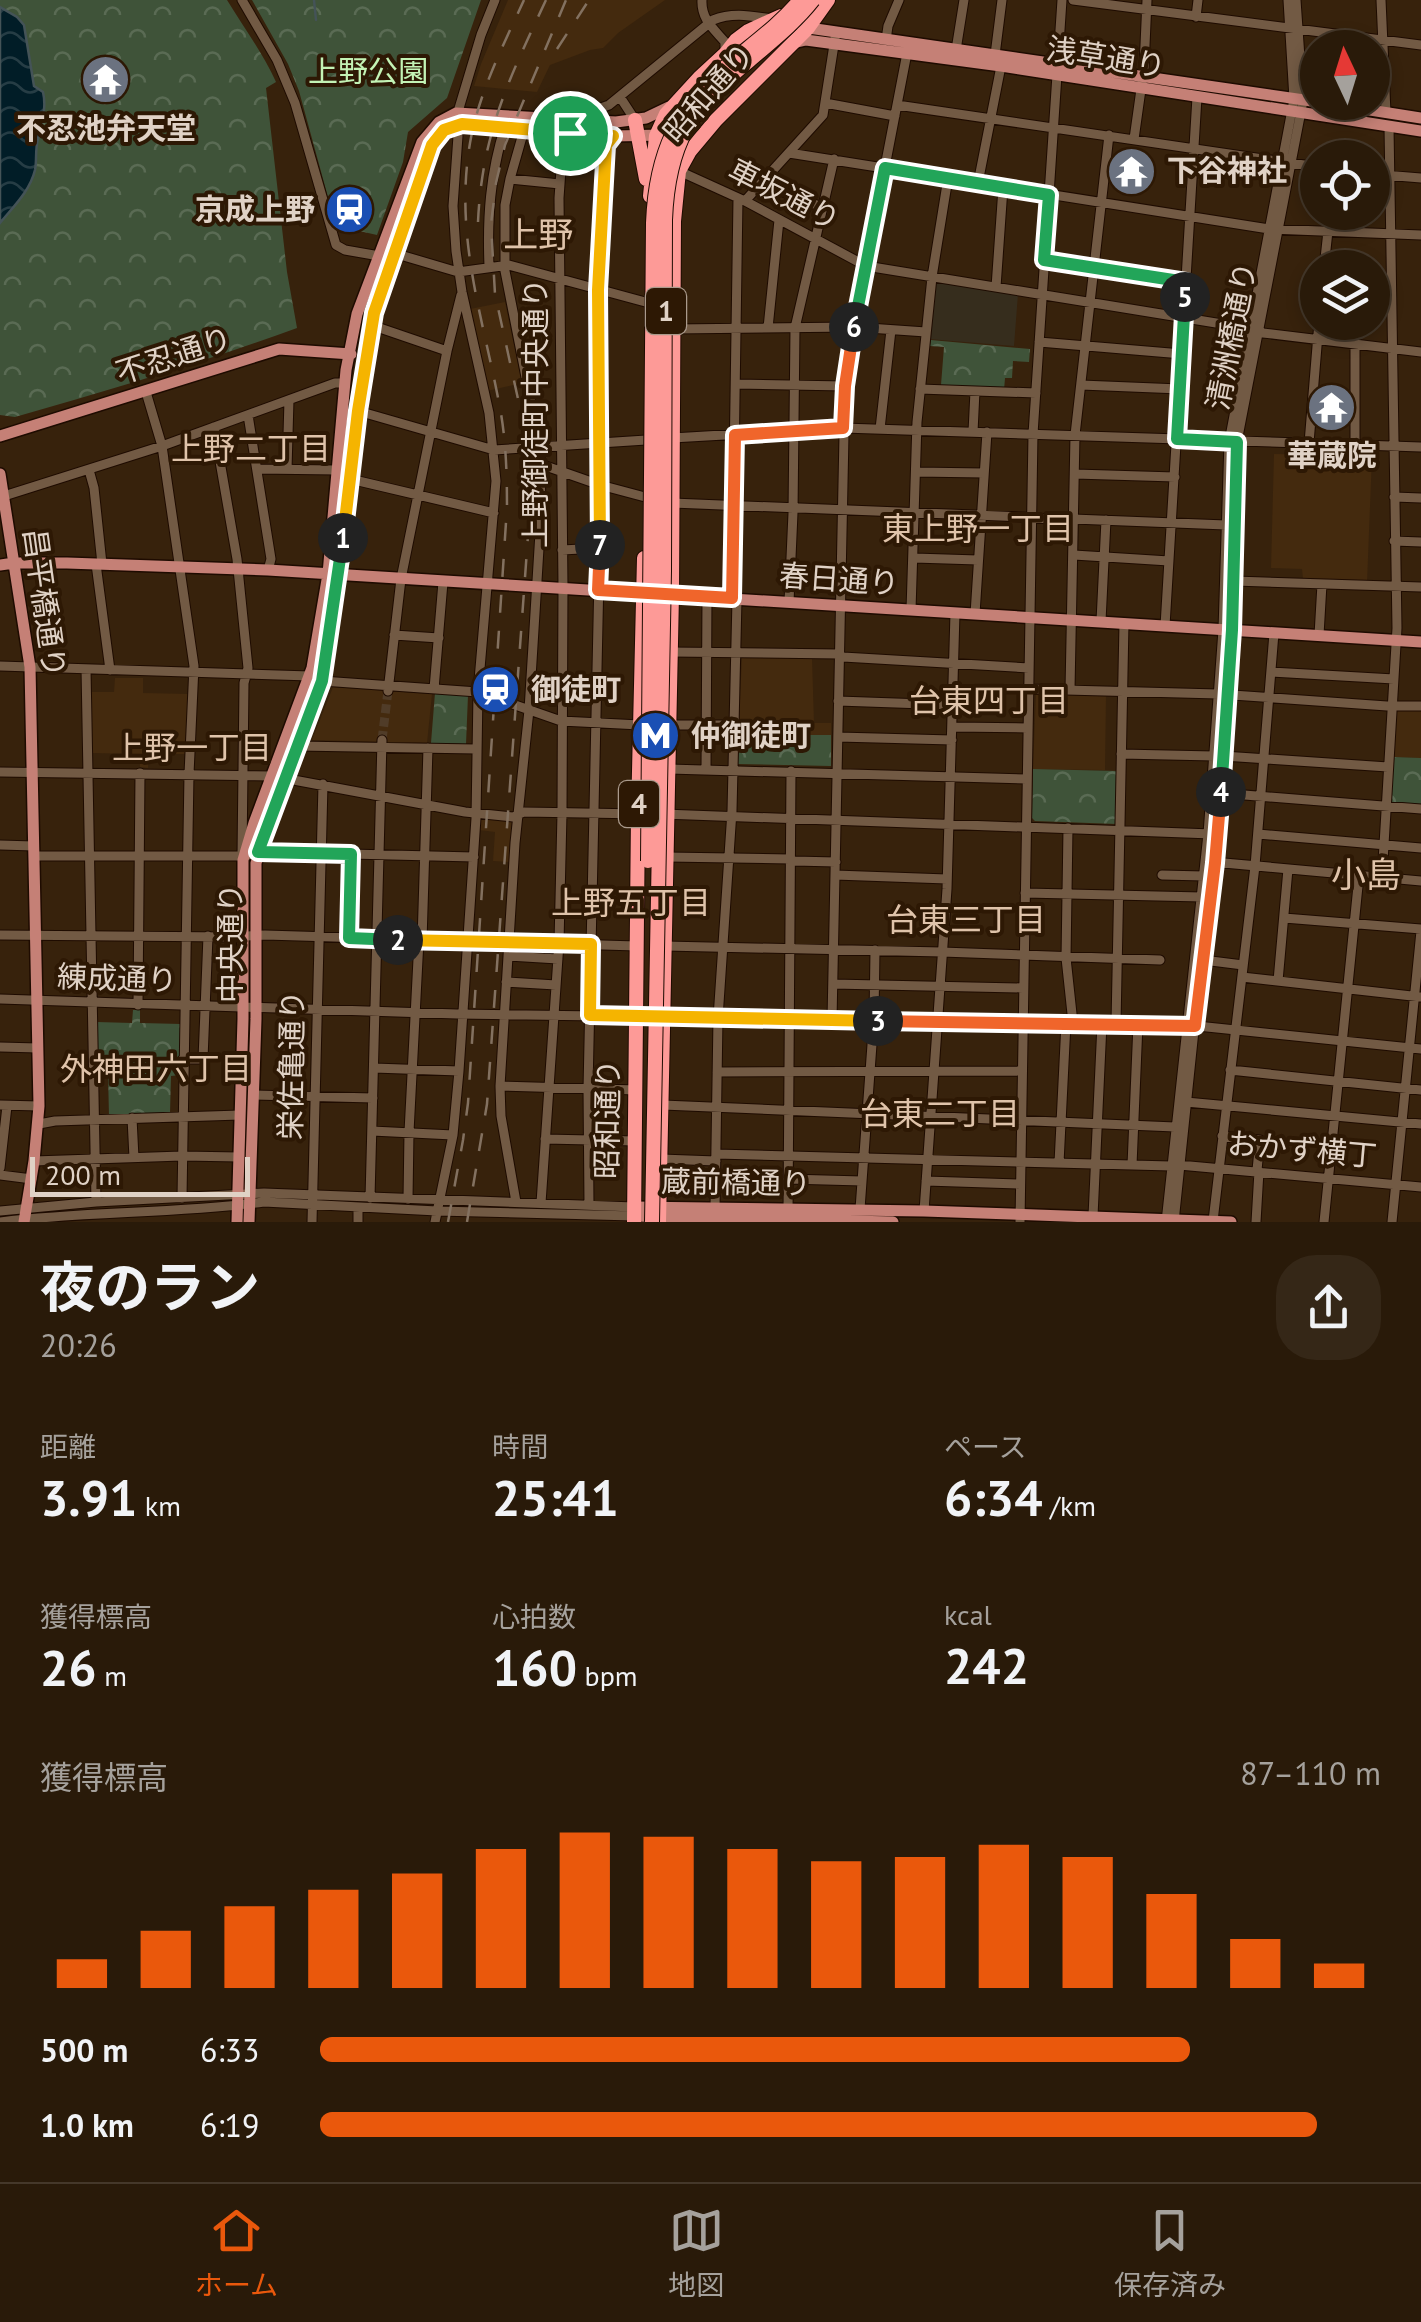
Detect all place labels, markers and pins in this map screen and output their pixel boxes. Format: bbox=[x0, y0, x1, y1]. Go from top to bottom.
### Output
temple icon: 不忍池弁天堂 bbox=[80, 54, 132, 106]
pin bbox=[528, 91, 613, 176]
place label: 不忍池弁天堂 bbox=[16, 108, 196, 147]
temple icon: 下谷神社 bbox=[1106, 145, 1158, 197]
place label: 下谷神社 bbox=[1167, 150, 1287, 189]
station icon: 京成上野 bbox=[324, 184, 376, 236]
place label: 京成上野 bbox=[195, 189, 315, 228]
pin: 5 bbox=[1160, 272, 1210, 322]
pin: 6 bbox=[829, 302, 879, 352]
temple icon: 華蔵院 bbox=[1306, 381, 1358, 433]
place label: 華蔵院 bbox=[1287, 435, 1377, 474]
pin: 1 bbox=[318, 513, 368, 563]
pin: 7 bbox=[575, 520, 625, 570]
station icon: 御徒町 bbox=[470, 664, 522, 716]
place label: 御徒町 bbox=[531, 669, 621, 708]
metro station icon: 仲御徒町 bbox=[630, 710, 682, 762]
place label: 仲御徒町 bbox=[691, 715, 811, 754]
pin: 4 bbox=[1196, 767, 1246, 817]
pin: 2 bbox=[373, 915, 423, 965]
pin: 3 bbox=[853, 996, 903, 1046]

